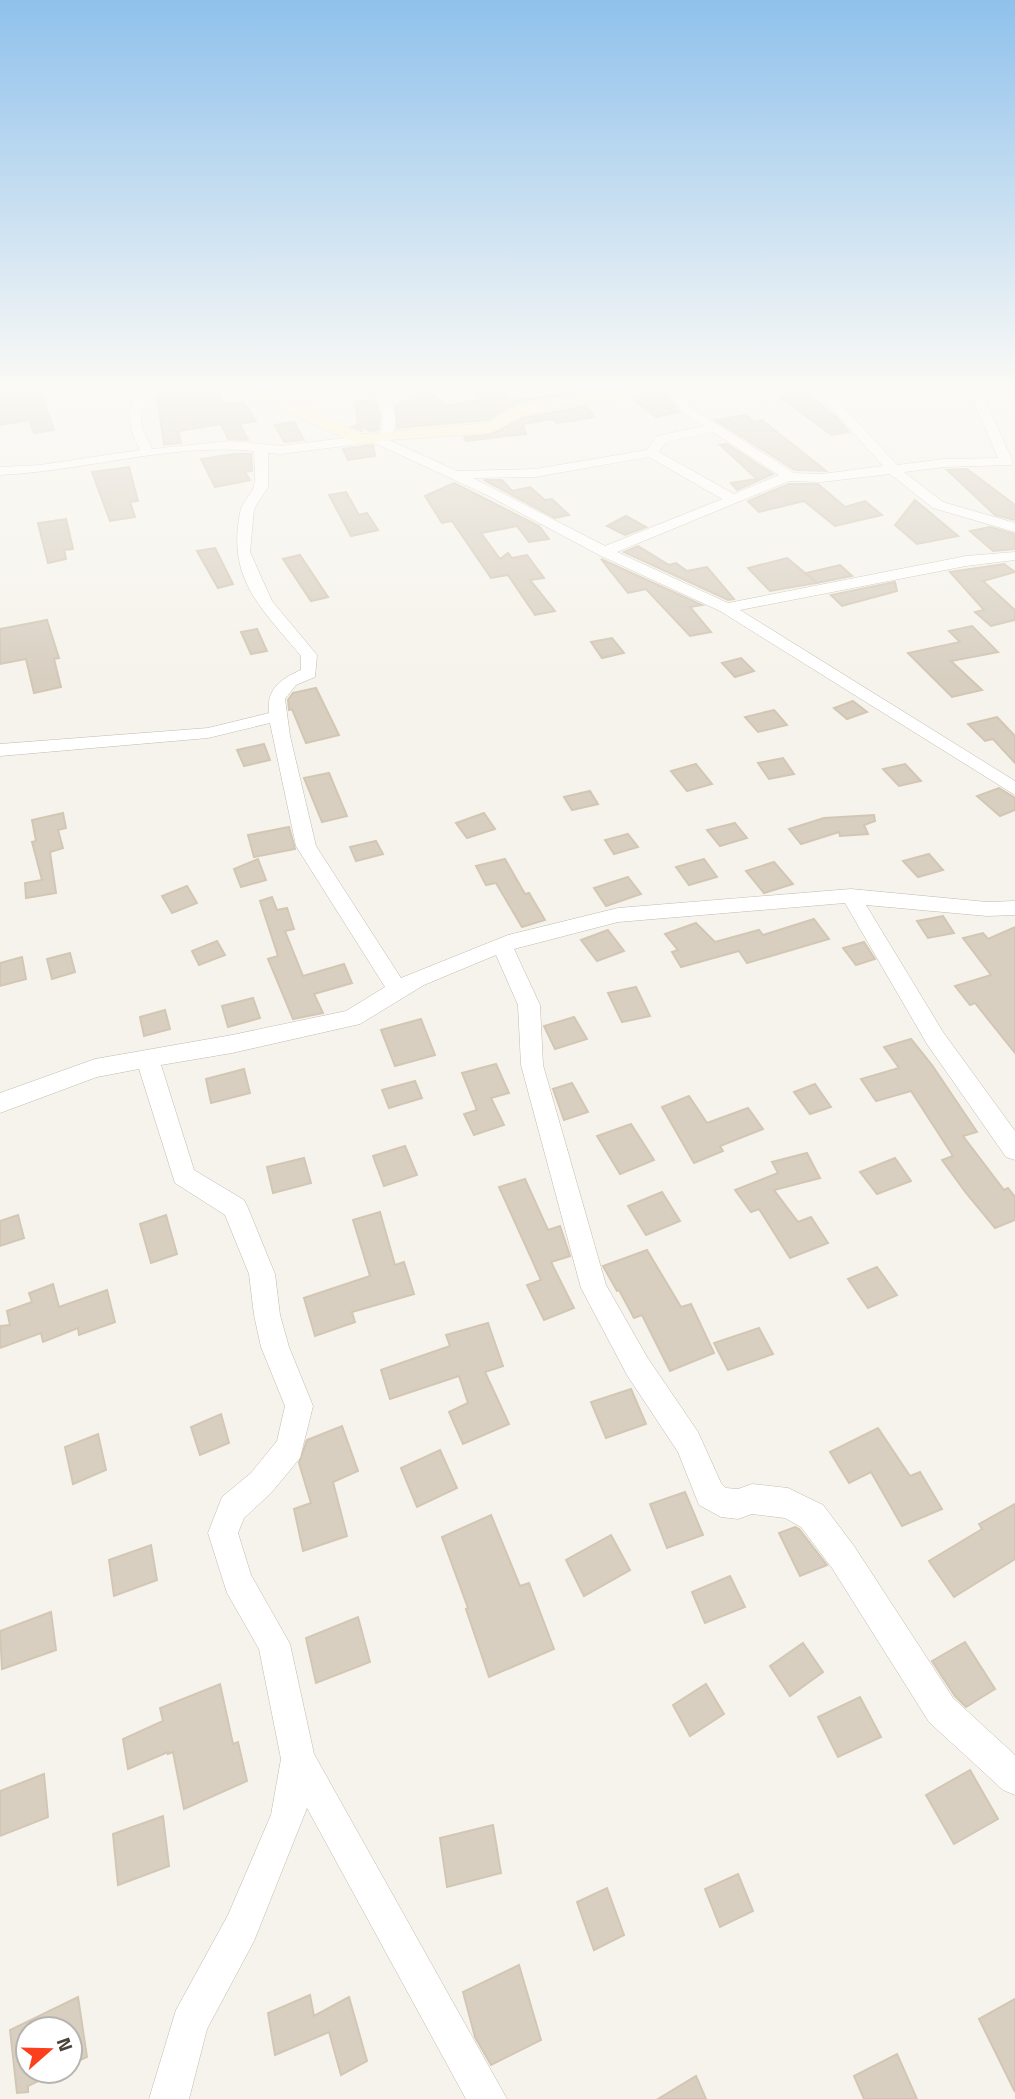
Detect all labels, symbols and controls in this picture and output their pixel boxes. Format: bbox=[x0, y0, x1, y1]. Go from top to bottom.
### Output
north arrow bbox=[14, 2015, 84, 2085]
text: N bbox=[50, 2033, 81, 2055]

